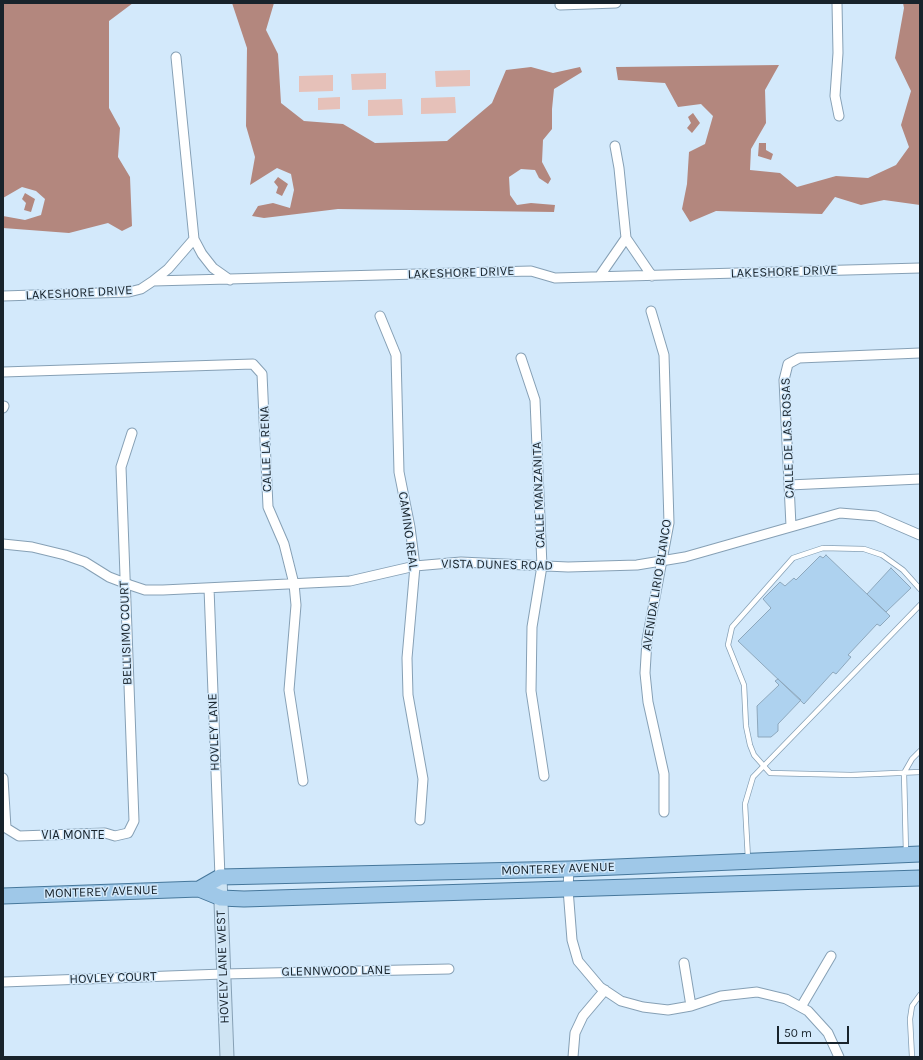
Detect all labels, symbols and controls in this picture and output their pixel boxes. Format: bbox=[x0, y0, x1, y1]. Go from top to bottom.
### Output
street label: LAKESHORE DRIVE bbox=[730, 262, 838, 282]
street label: LAKESHORE DRIVE bbox=[407, 263, 515, 283]
street label: LAKESHORE DRIVE bbox=[25, 282, 133, 304]
street label: CALLE DE LAS ROSAS bbox=[778, 377, 798, 499]
street label: CALLE LA RENA bbox=[257, 406, 275, 492]
street label: CALLE MANZANITA bbox=[529, 442, 549, 548]
street label: CAMINO REAL bbox=[395, 491, 421, 571]
street label: AVENIDA LIRIO BLANCO bbox=[639, 518, 675, 652]
street label: VISTA DUNES ROAD bbox=[441, 556, 553, 574]
street label: BELLISIMO COURT bbox=[116, 581, 136, 685]
street label: HOVLEY LANE bbox=[205, 693, 223, 771]
street label: VIA MONTE bbox=[41, 827, 105, 843]
street label: MONTEREY AVENUE bbox=[501, 859, 615, 879]
street label: MONTEREY AVENUE bbox=[44, 882, 158, 902]
street label: HOVELY LANE WEST bbox=[213, 910, 233, 1024]
street label: GLENNWOOD LANE bbox=[281, 962, 391, 980]
street label: HOVLEY COURT bbox=[69, 969, 157, 987]
scale bar bbox=[779, 1018, 851, 1044]
text: 50 m bbox=[784, 1026, 812, 1040]

